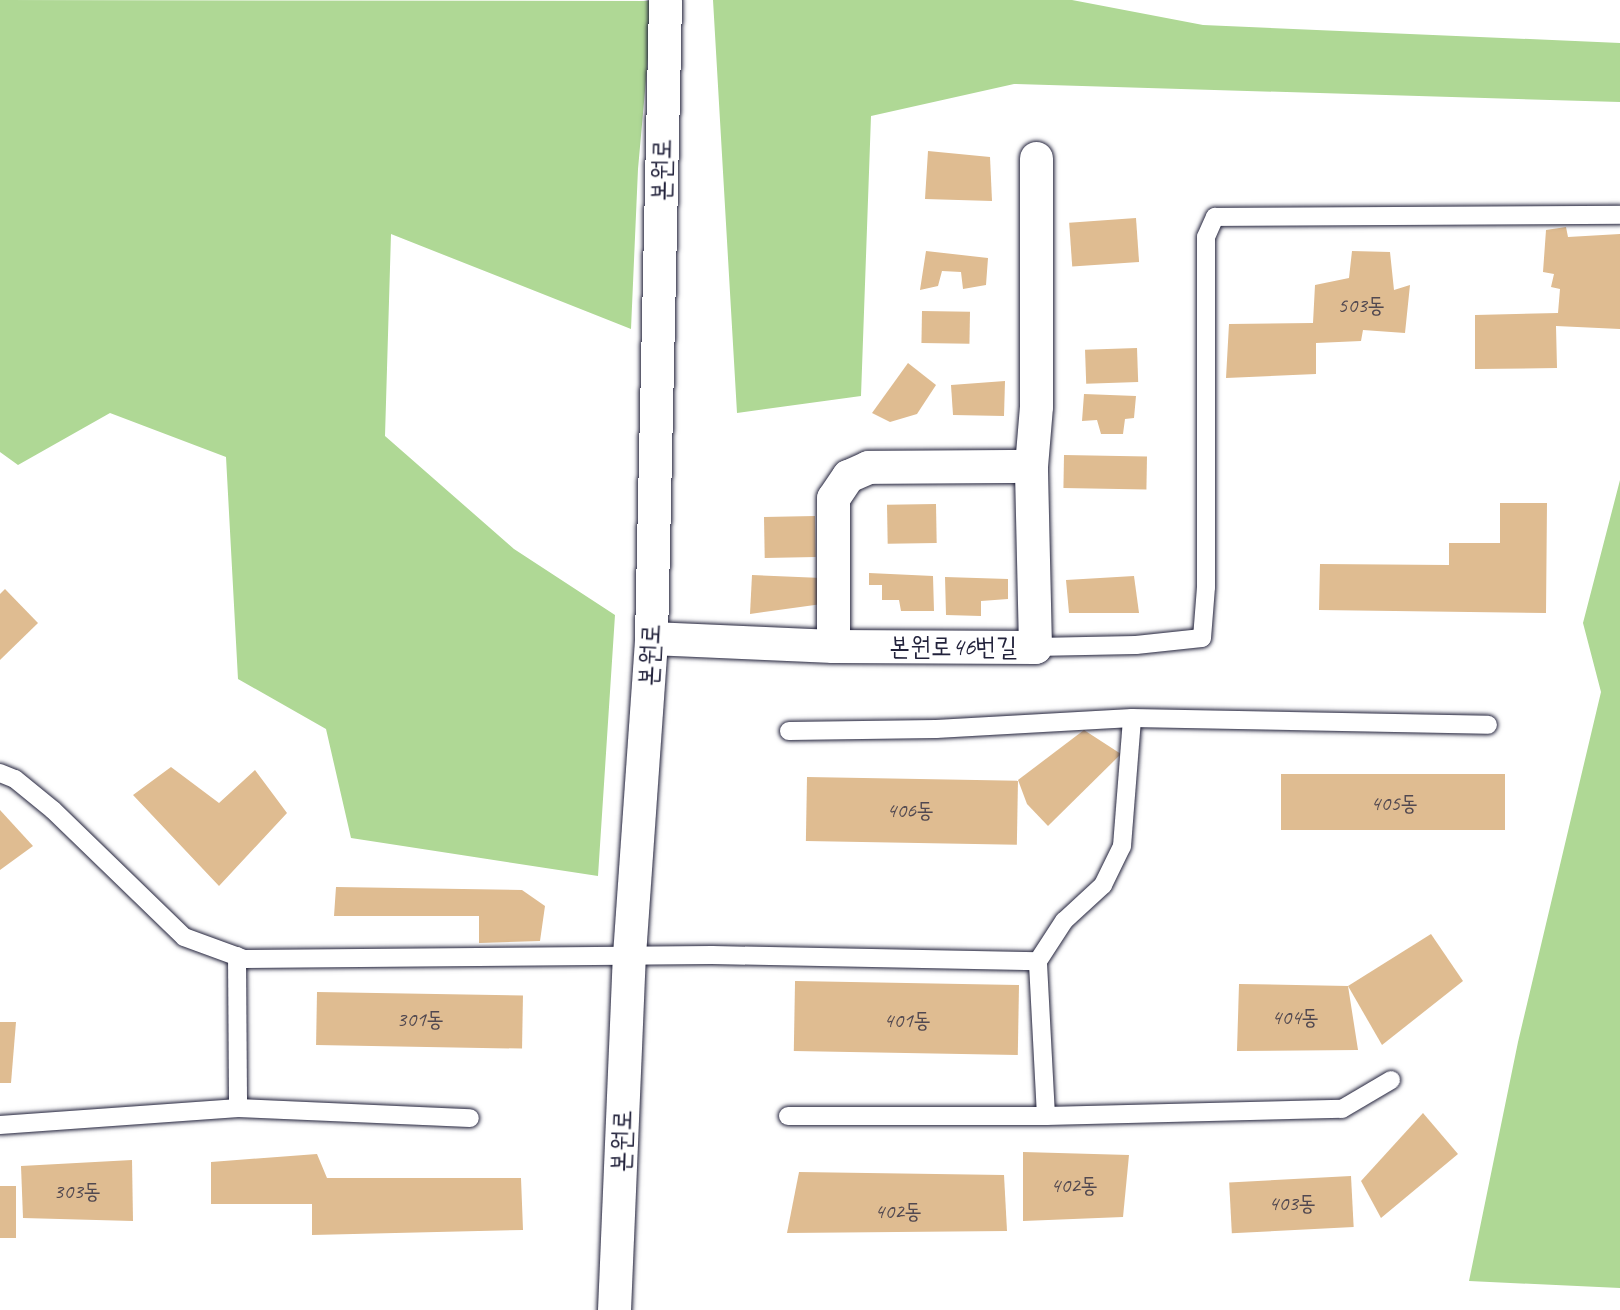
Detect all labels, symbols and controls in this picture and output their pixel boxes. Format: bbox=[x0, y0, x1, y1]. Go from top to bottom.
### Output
street label: 본원로 bbox=[646, 138, 678, 202]
house number: 503동 bbox=[1337, 293, 1385, 319]
street label: 본원로 bbox=[633, 623, 667, 687]
street label: 본원로46번길 bbox=[889, 631, 1017, 663]
house number: 405동 bbox=[1370, 791, 1418, 817]
house number: 406동 bbox=[886, 798, 934, 824]
house number: 404동 bbox=[1271, 1005, 1319, 1031]
house number: 301동 bbox=[396, 1007, 444, 1033]
house number: 401동 bbox=[883, 1008, 931, 1034]
street label: 본원로 bbox=[605, 1109, 639, 1173]
house number: 402동 bbox=[1050, 1173, 1098, 1199]
house number: 303동 bbox=[53, 1179, 101, 1205]
house number: 403동 bbox=[1268, 1191, 1316, 1217]
house number: 402동 bbox=[874, 1199, 922, 1225]

